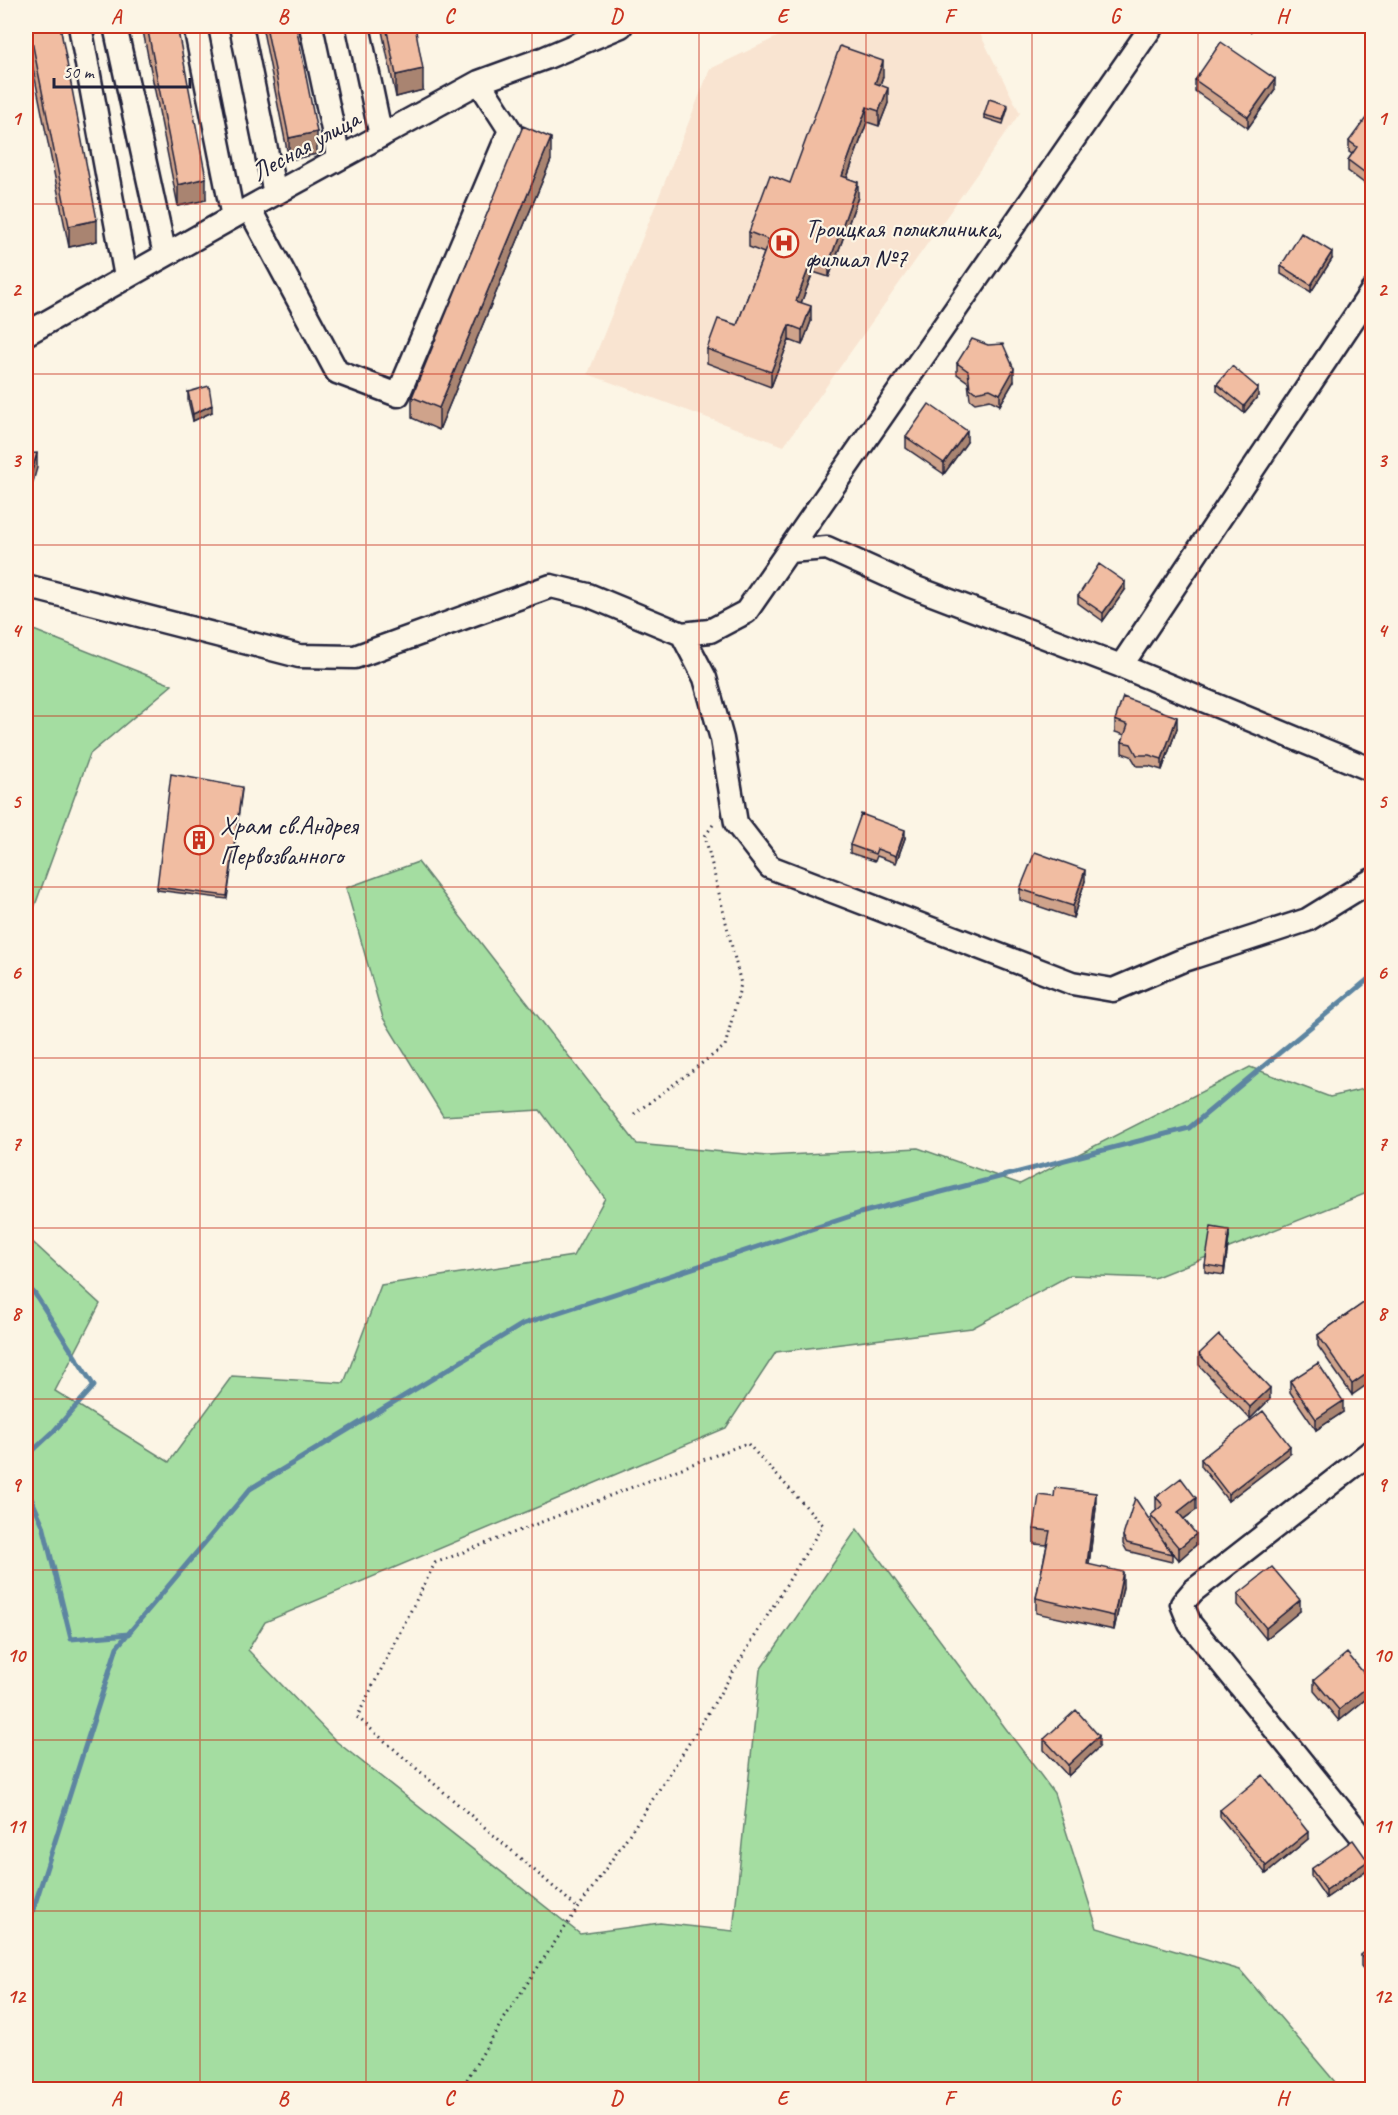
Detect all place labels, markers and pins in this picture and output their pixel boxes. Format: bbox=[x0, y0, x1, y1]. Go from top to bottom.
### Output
place label: Троицкая поликлиника, филиал №7 bbox=[805, 212, 1002, 275]
hospital icon: Троицкая поликлиника, филиал №7 bbox=[768, 227, 800, 259]
place label: Храм св.Андрея Первозванного bbox=[220, 809, 360, 872]
building icon: Храм св.Андрея Первозванного bbox=[183, 824, 215, 856]

